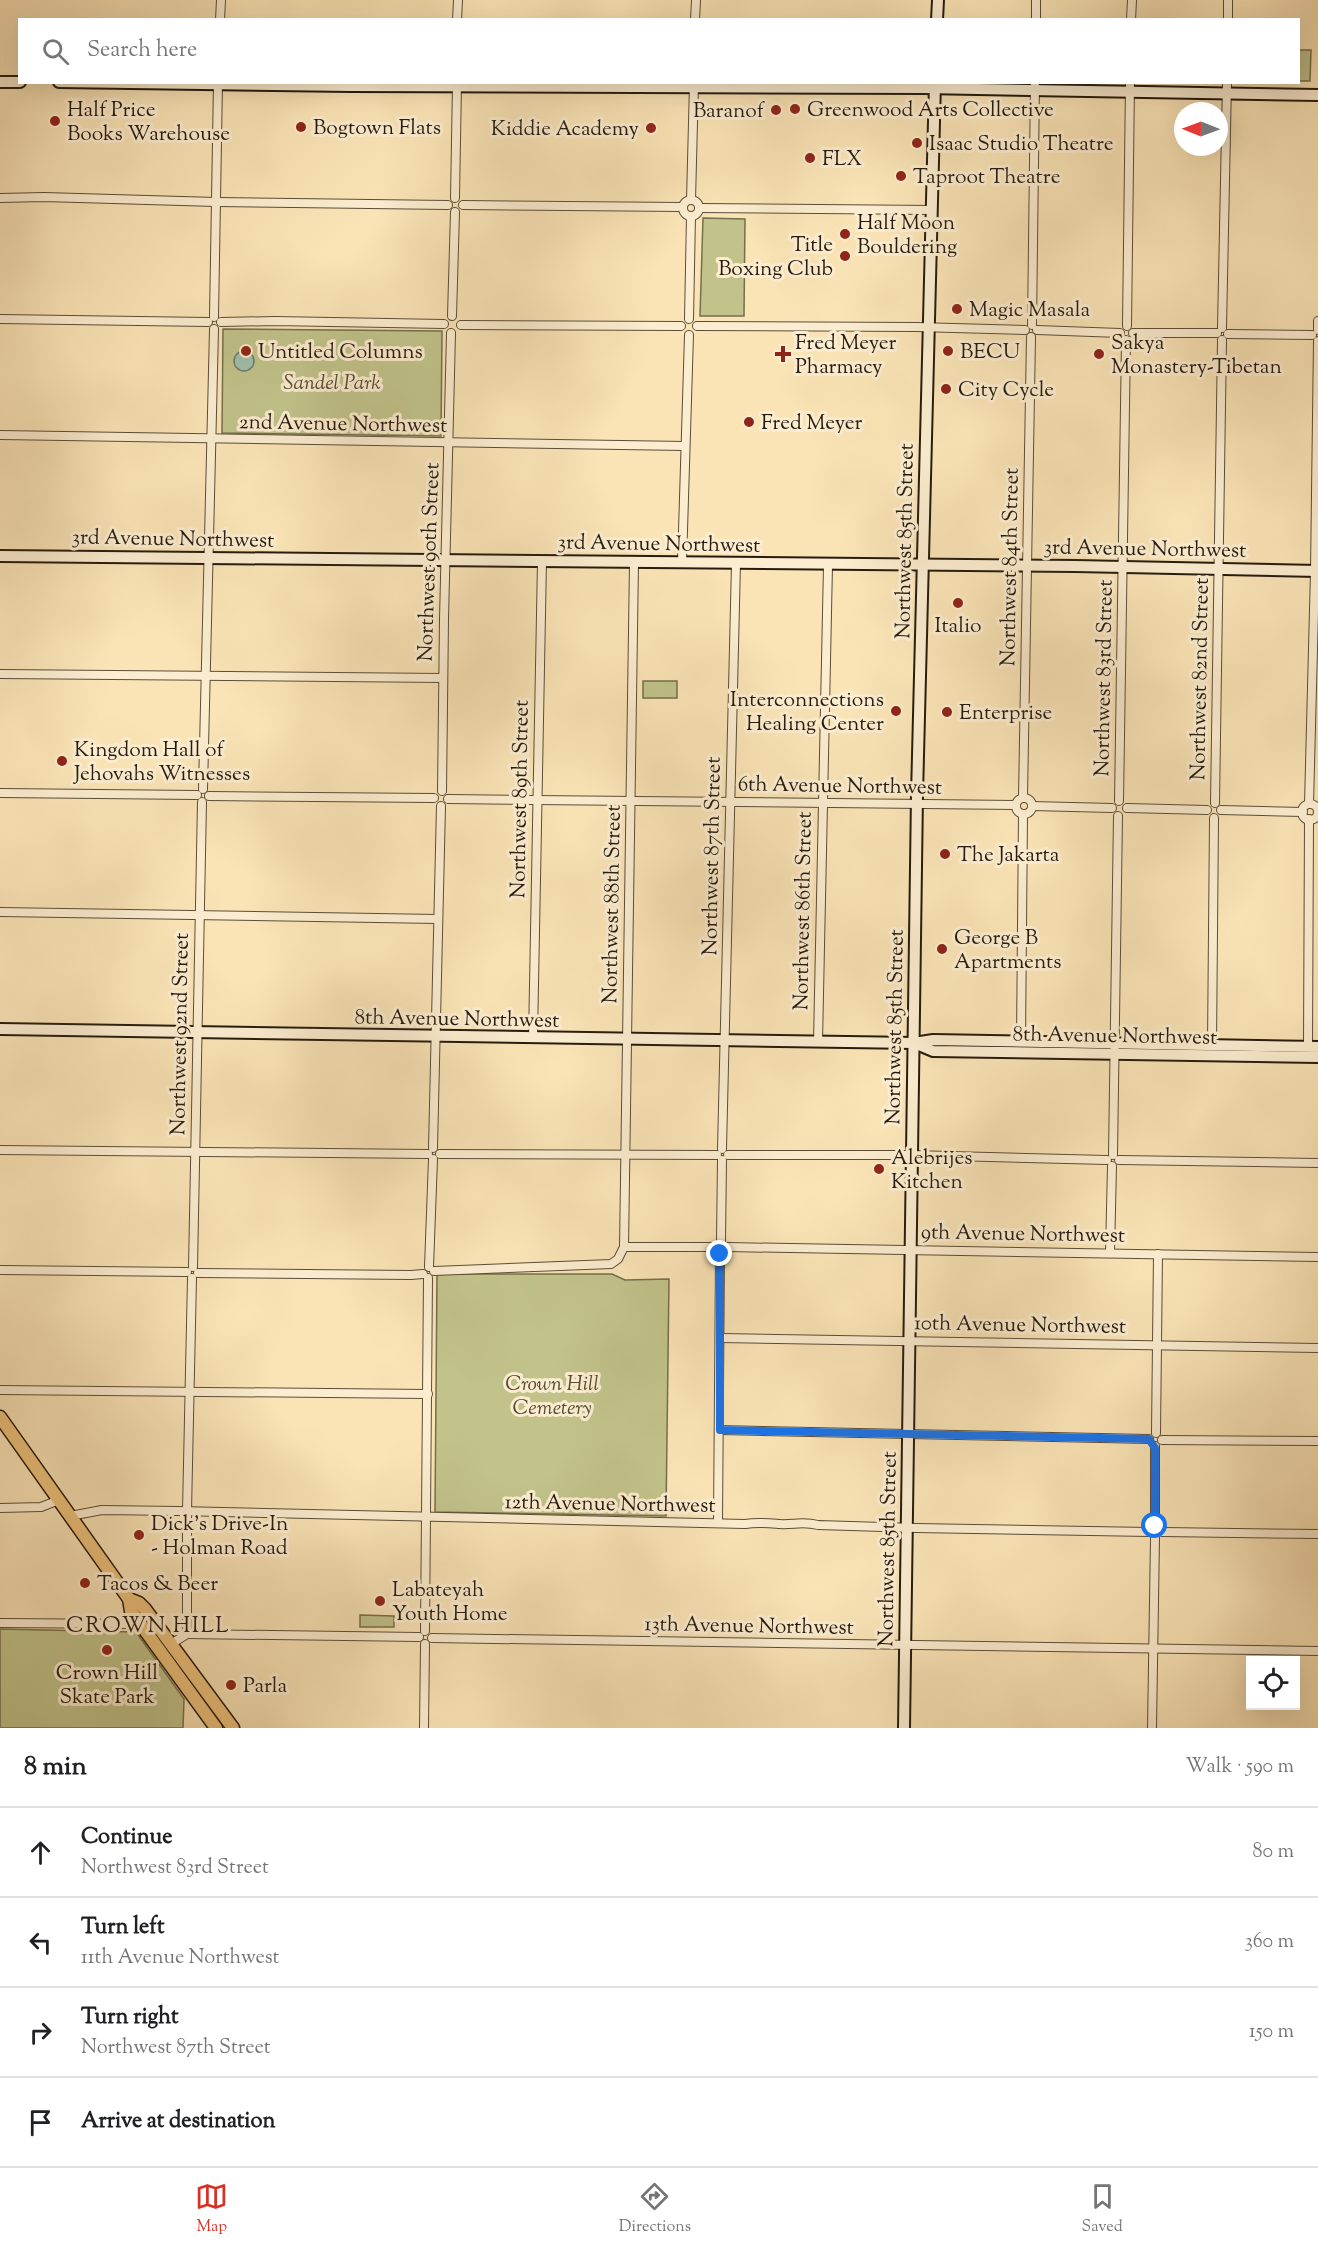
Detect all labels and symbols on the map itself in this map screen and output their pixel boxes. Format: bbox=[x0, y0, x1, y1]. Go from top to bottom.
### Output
place label: Half Price Books Warehouse bbox=[67, 96, 230, 150]
place label: Greenwood Arts Collective bbox=[807, 96, 1054, 126]
place label: Baranof bbox=[693, 97, 766, 127]
marker: Greenwood Arts Collective bbox=[788, 102, 802, 116]
north arrow bbox=[1174, 102, 1228, 156]
marker: Baranof bbox=[769, 103, 783, 117]
marker: Half Price Books Warehouse bbox=[48, 114, 62, 128]
place label: Bogtown Flats bbox=[313, 114, 441, 144]
place label: Kiddie Academy bbox=[491, 115, 640, 145]
marker: Bogtown Flats bbox=[294, 120, 308, 134]
marker: Kiddie Academy bbox=[644, 121, 658, 135]
place label: Isaac Studio Theatre bbox=[929, 130, 1114, 160]
marker: Isaac Studio Theatre bbox=[910, 136, 924, 150]
place label: FLX bbox=[822, 145, 862, 175]
marker: FLX bbox=[803, 151, 817, 165]
place label: Taproot Theatre bbox=[913, 163, 1060, 193]
marker: Taproot Theatre bbox=[894, 169, 908, 183]
place label: Half Moon Bouldering bbox=[857, 209, 957, 263]
marker: Half Moon Bouldering bbox=[838, 227, 852, 241]
place label: Title Boxing Club bbox=[718, 231, 833, 285]
marker: Title Boxing Club bbox=[838, 249, 852, 263]
place label: Magic Masala bbox=[969, 296, 1091, 326]
marker: Magic Masala bbox=[950, 302, 964, 316]
place label: Fred Meyer Pharmacy bbox=[795, 329, 897, 383]
place label: Sakya Monastery-Tibetan bbox=[1111, 329, 1282, 383]
place label: Untitled Columns bbox=[258, 338, 423, 368]
place label: BECU bbox=[960, 338, 1020, 368]
marker: Untitled Columns bbox=[239, 344, 253, 358]
marker: BECU bbox=[941, 344, 955, 358]
marker: Fred Meyer Pharmacy bbox=[776, 347, 790, 361]
marker: Sakya Monastery-Tibetan bbox=[1092, 347, 1106, 361]
park label: Sandel Park bbox=[283, 369, 381, 399]
place label: City Cycle bbox=[958, 376, 1054, 406]
marker: City Cycle bbox=[939, 382, 953, 396]
street label: 2nd Avenue Northwest bbox=[238, 408, 447, 442]
place label: Fred Meyer bbox=[761, 409, 863, 439]
marker: Fred Meyer bbox=[742, 415, 756, 429]
street label: Northwest 85th Street bbox=[889, 443, 923, 639]
street label: Northwest 90th Street bbox=[412, 462, 448, 662]
street label: Northwest 84th Street bbox=[994, 467, 1028, 667]
street label: 3rd Avenue Northwest bbox=[71, 523, 275, 557]
street label: 3rd Avenue Northwest bbox=[557, 528, 761, 562]
street label: 3rd Avenue Northwest bbox=[1043, 533, 1247, 567]
street label: Northwest 82nd Street bbox=[1184, 577, 1218, 781]
street label: Northwest 83rd Street bbox=[1088, 579, 1122, 777]
marker: Italio bbox=[951, 596, 965, 610]
place label: Italio bbox=[935, 612, 981, 642]
place label: Interconnections Healing Center bbox=[730, 686, 884, 740]
street label: Northwest 89th Street bbox=[504, 699, 538, 899]
place label: Enterprise bbox=[959, 699, 1052, 729]
marker: Interconnections Healing Center bbox=[889, 704, 903, 718]
marker: Enterprise bbox=[940, 705, 954, 719]
place label: Kingdom Hall of Jehovahs Witnesses bbox=[73, 736, 250, 790]
marker: Kingdom Hall of Jehovahs Witnesses bbox=[55, 754, 69, 768]
street label: Northwest 87th Street bbox=[696, 756, 730, 956]
street label: 6th Avenue Northwest bbox=[738, 770, 942, 804]
street label: Northwest 88th Street bbox=[596, 804, 630, 1004]
street label: Northwest 86th Street bbox=[787, 811, 821, 1011]
place label: The Jakarta bbox=[957, 841, 1060, 871]
marker: The Jakarta bbox=[938, 847, 952, 861]
place label: George B Apartments bbox=[954, 924, 1062, 978]
street label: Northwest 85th Street bbox=[879, 929, 913, 1125]
street label: Northwest 92nd Street bbox=[164, 932, 198, 1136]
marker: George B Apartments bbox=[935, 942, 949, 956]
street label: 8th Avenue Northwest bbox=[354, 1003, 559, 1037]
street label: 8th Avenue Northwest bbox=[1012, 1020, 1217, 1054]
place label: Alebrijes Kitchen bbox=[891, 1144, 972, 1198]
marker: Alebrijes Kitchen bbox=[872, 1162, 886, 1176]
street label: 9th Avenue Northwest bbox=[921, 1218, 1125, 1252]
route end bbox=[706, 1240, 732, 1266]
street label: 10th Avenue Northwest bbox=[914, 1309, 1126, 1343]
park label: Crown Hill Cemetery bbox=[505, 1370, 599, 1424]
street label: Northwest 85th Street bbox=[872, 1451, 906, 1647]
street label: 12th Avenue Northwest bbox=[504, 1488, 716, 1522]
place label: Dick's Drive-In - Holman Road bbox=[151, 1510, 289, 1564]
route start bbox=[1141, 1512, 1167, 1538]
marker: Dick's Drive-In - Holman Road bbox=[132, 1528, 146, 1542]
place label: Tacos & Beer bbox=[97, 1570, 218, 1600]
marker: Tacos & Beer bbox=[78, 1576, 92, 1590]
place label: Labateyah Youth Home bbox=[392, 1576, 508, 1630]
marker: Labateyah Youth Home bbox=[373, 1594, 387, 1608]
street label: 13th Avenue Northwest bbox=[644, 1610, 854, 1644]
district label: CROWN HILL bbox=[66, 1611, 230, 1643]
marker: Crown Hill Skate Park bbox=[100, 1643, 114, 1657]
place label: Crown Hill Skate Park bbox=[56, 1659, 158, 1713]
place label: Parla bbox=[243, 1672, 288, 1702]
marker: Parla bbox=[224, 1678, 238, 1692]

